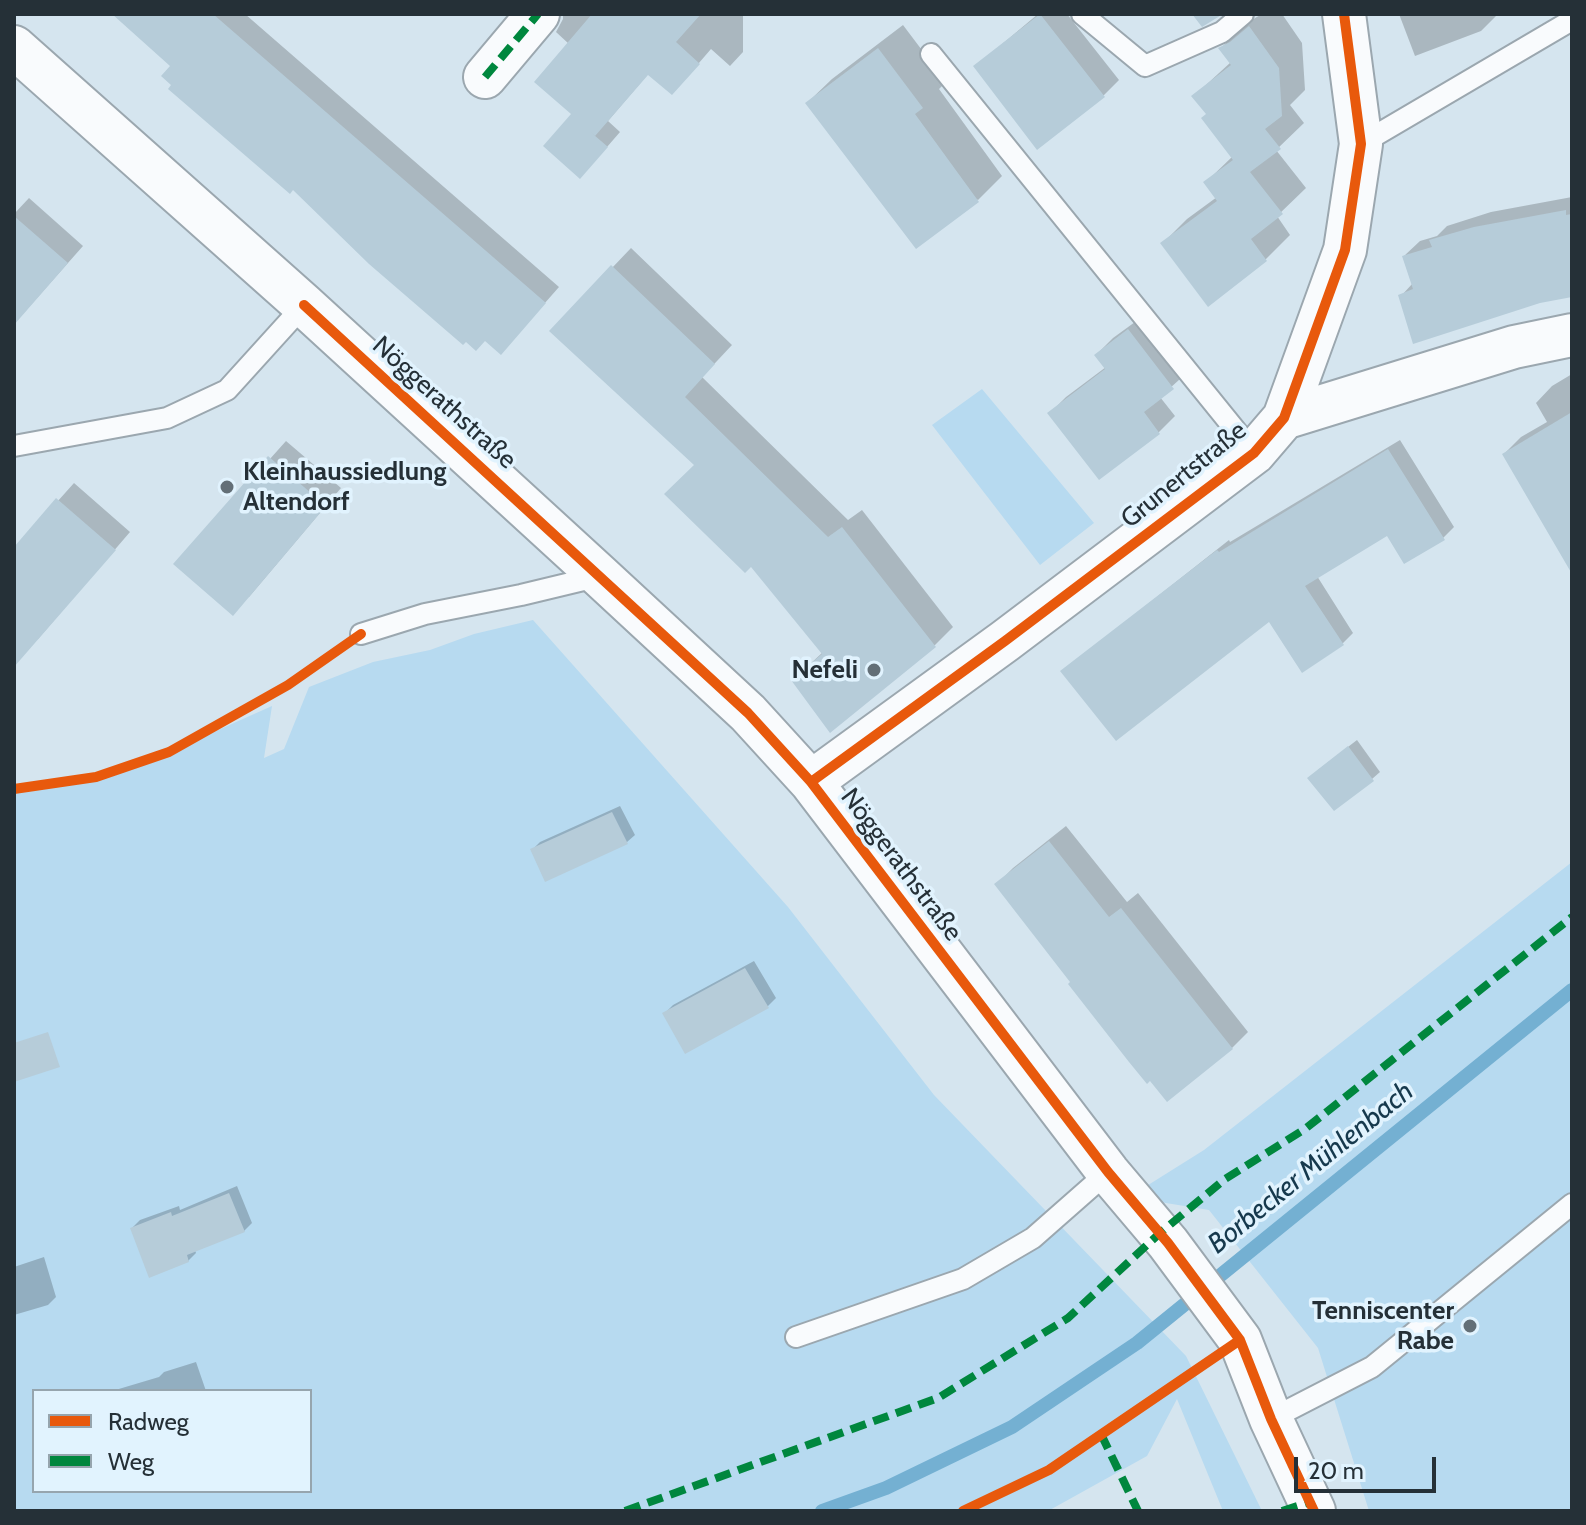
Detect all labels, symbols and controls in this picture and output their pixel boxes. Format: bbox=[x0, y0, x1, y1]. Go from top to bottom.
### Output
street label: Nöggerathstraße bbox=[366, 330, 522, 476]
street label: Grunertstraße bbox=[1115, 415, 1253, 535]
place label: Kleinhaussiedlung Altendorf bbox=[243, 456, 446, 518]
marker: Kleinhaussiedlung Altendorf bbox=[218, 478, 236, 496]
place label: Nefeli bbox=[791, 654, 858, 686]
marker: Nefeli bbox=[865, 661, 883, 679]
street label: Nöggerathstraße bbox=[834, 783, 968, 947]
water label: Borbecker Mühlenbach bbox=[1202, 1075, 1420, 1261]
place label: Tenniscenter Rabe bbox=[1312, 1295, 1454, 1356]
marker: Tenniscenter Rabe bbox=[1461, 1317, 1479, 1335]
legend bbox=[32, 1389, 312, 1493]
text: Radweg bbox=[108, 1407, 189, 1436]
scale bar bbox=[1298, 1441, 1440, 1491]
text: Weg bbox=[108, 1447, 154, 1476]
text: 20 m bbox=[1308, 1456, 1364, 1485]

